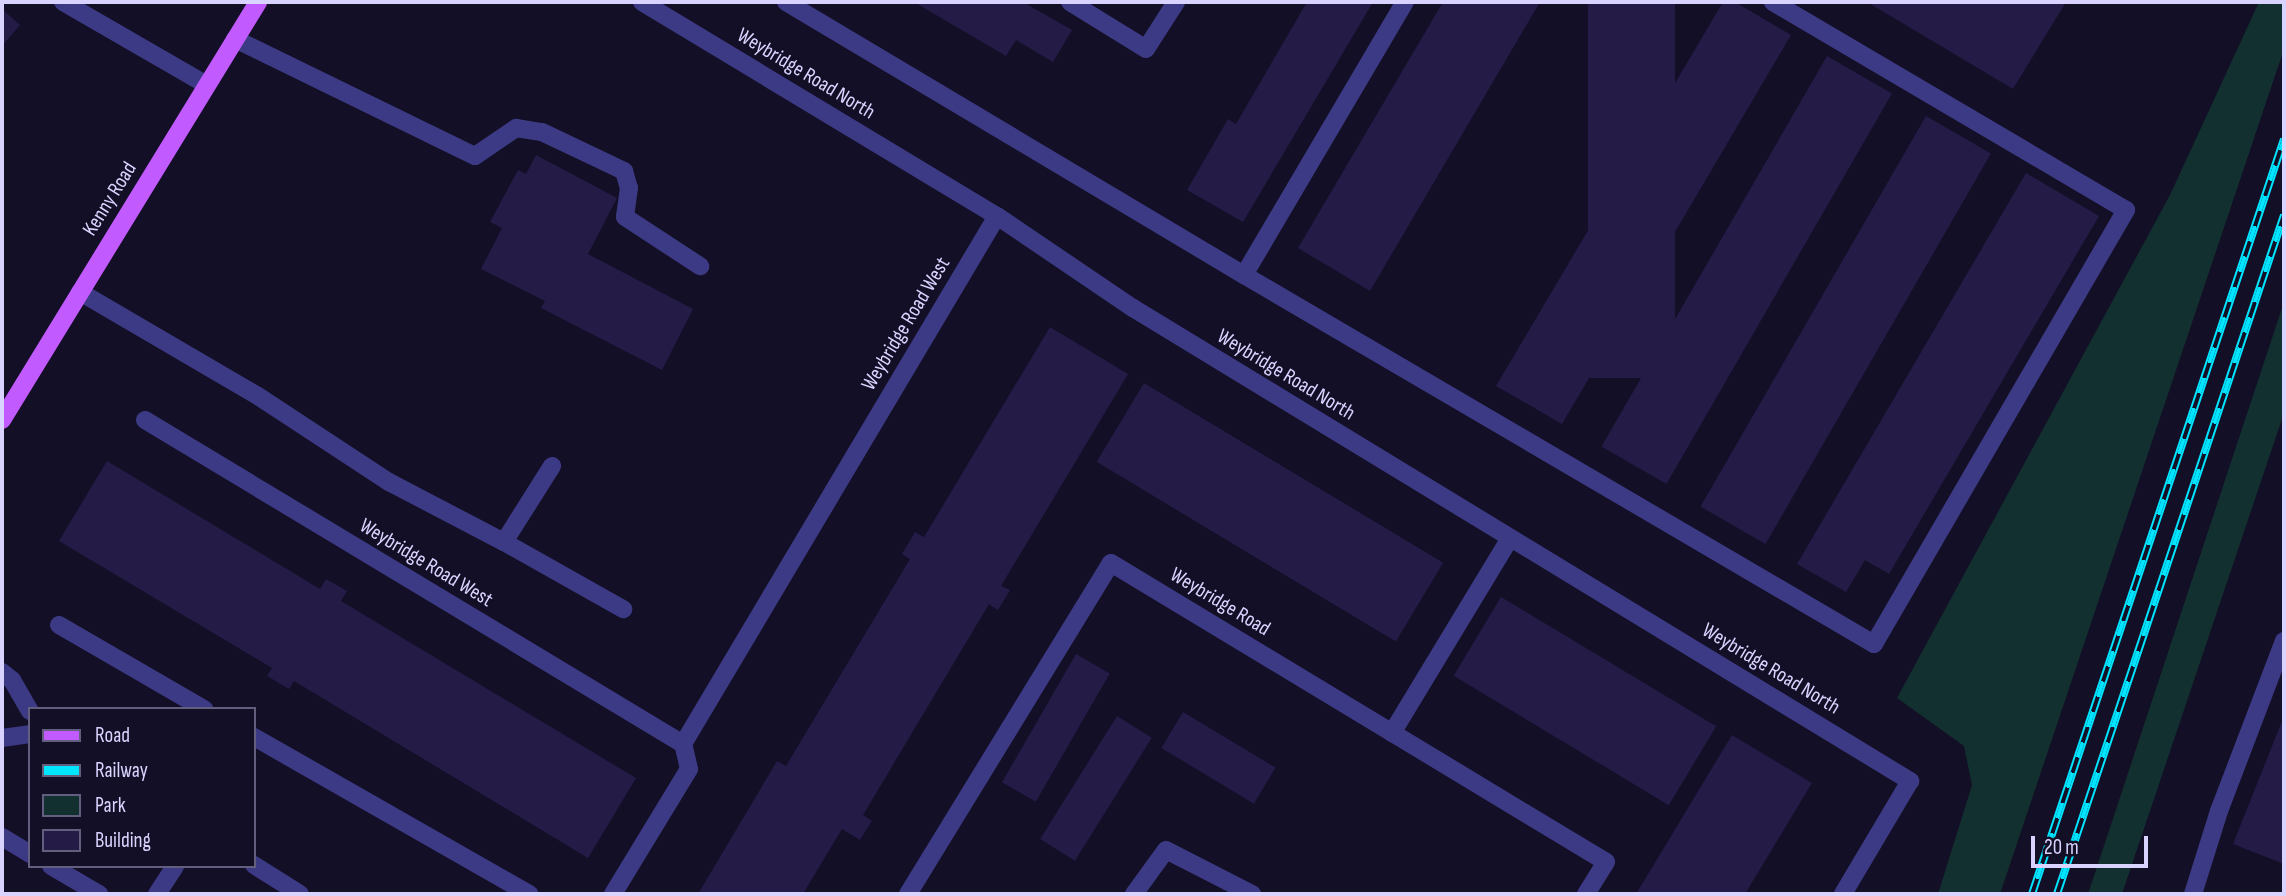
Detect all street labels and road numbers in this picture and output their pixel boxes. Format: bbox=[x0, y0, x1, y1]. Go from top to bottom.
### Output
street label: Weybridge Road North bbox=[732, 23, 880, 125]
street label: Kenny Road bbox=[78, 158, 142, 240]
street label: Weybridge Road West bbox=[856, 253, 956, 395]
street label: Weybridge Road North bbox=[1212, 324, 1360, 426]
street label: Weybridge Road West bbox=[355, 513, 497, 613]
street label: Weybridge Road bbox=[1165, 562, 1275, 642]
street label: Weybridge Road North bbox=[1697, 618, 1845, 720]

